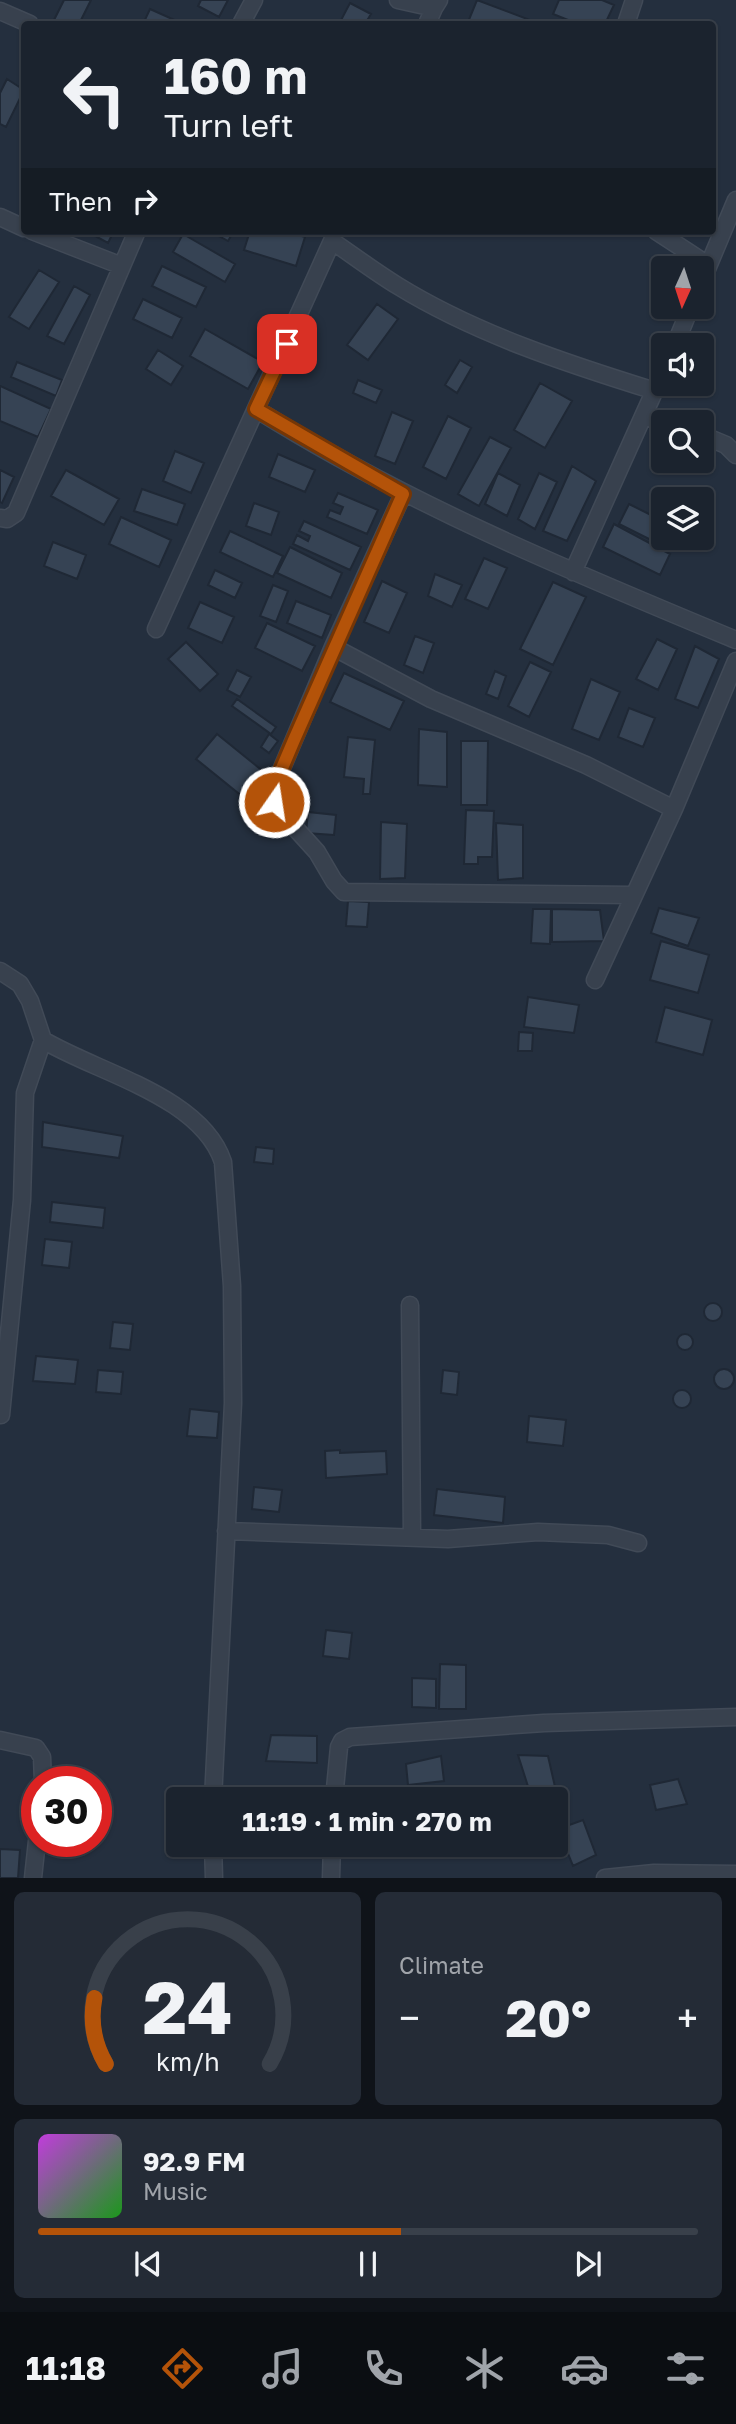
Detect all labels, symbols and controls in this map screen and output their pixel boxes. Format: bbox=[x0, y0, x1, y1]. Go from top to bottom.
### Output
text: 160 m bbox=[164, 46, 307, 105]
icon: left bbox=[49, 49, 140, 140]
text: Turn left bbox=[164, 106, 293, 144]
icon: right bbox=[126, 182, 164, 220]
text: Then bbox=[49, 186, 112, 217]
north arrow bbox=[651, 256, 714, 318]
map controls bbox=[651, 256, 714, 550]
pin bbox=[257, 314, 317, 374]
icon: arrive bbox=[268, 325, 306, 363]
button: sound bbox=[651, 333, 714, 396]
button: search bbox=[651, 410, 714, 473]
button: layers bbox=[651, 487, 714, 550]
position arrow bbox=[237, 765, 311, 839]
speed limit sign: 30 bbox=[21, 1766, 112, 1857]
text: 11:19 · 1 min · 270 m bbox=[242, 1806, 492, 1837]
text: Climate bbox=[399, 1951, 484, 1979]
text: 24 bbox=[143, 1964, 232, 2051]
text: 20° bbox=[506, 1986, 591, 2048]
text: − bbox=[399, 1995, 420, 2040]
text: + bbox=[677, 1995, 698, 2040]
text: km/h bbox=[156, 2046, 219, 2077]
text: 92.9 FM bbox=[143, 2146, 245, 2177]
text: Music bbox=[143, 2177, 208, 2205]
icon: previous bbox=[129, 2245, 167, 2283]
icon: pause bbox=[349, 2245, 387, 2283]
icon: next bbox=[569, 2245, 607, 2283]
icon: directions bbox=[158, 2344, 207, 2393]
icon: music bbox=[258, 2344, 307, 2393]
icon: phone bbox=[359, 2344, 408, 2393]
icon: climate bbox=[460, 2344, 509, 2393]
icon: car bbox=[560, 2344, 609, 2393]
icon: filters bbox=[661, 2344, 710, 2393]
text: 11:18 bbox=[26, 2349, 106, 2387]

